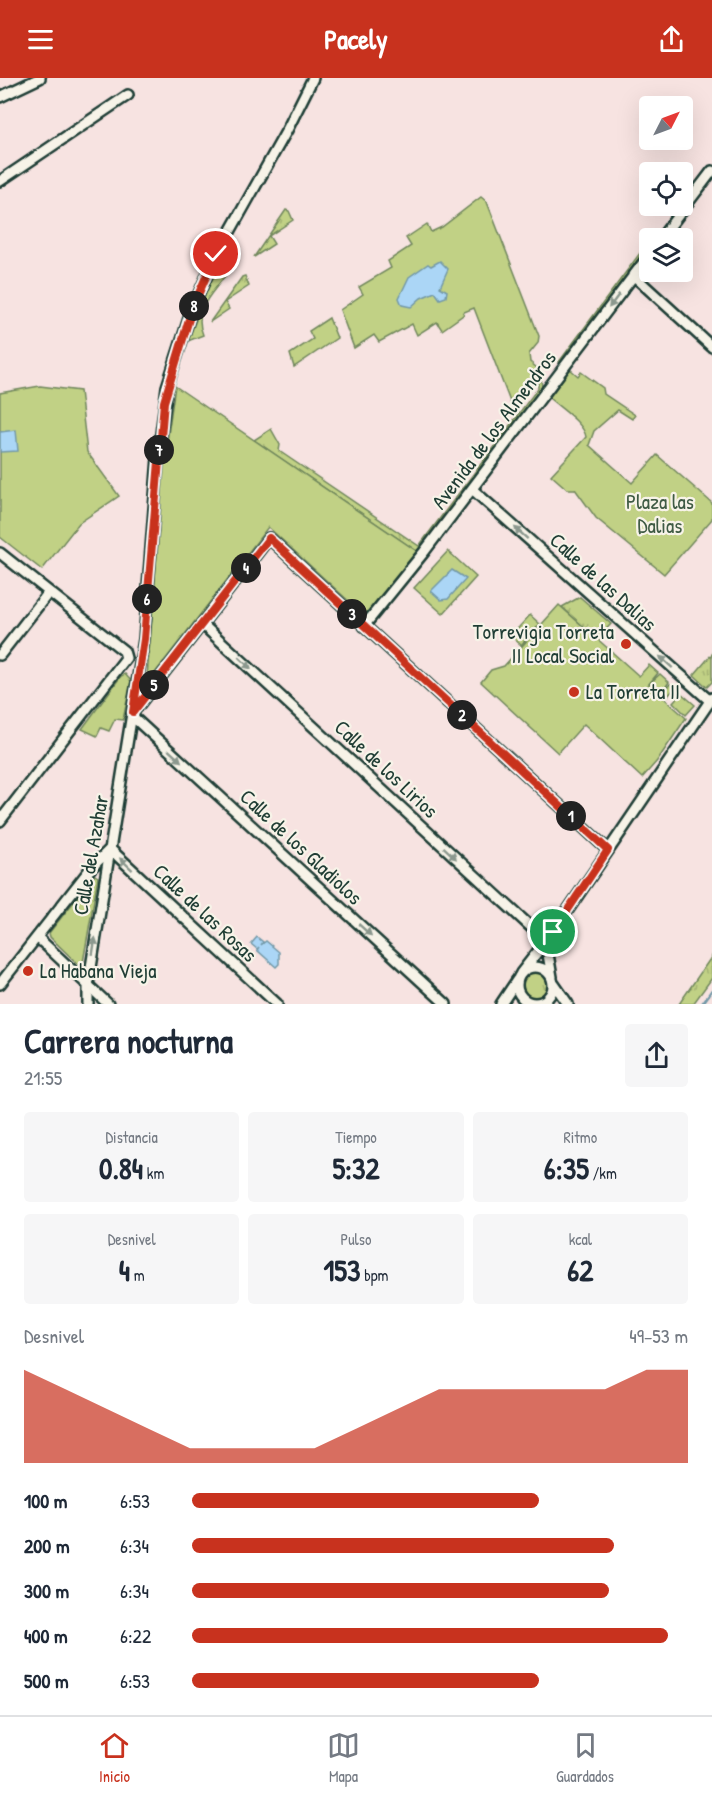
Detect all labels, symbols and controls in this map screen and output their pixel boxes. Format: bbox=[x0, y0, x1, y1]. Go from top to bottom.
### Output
text: Pacely bbox=[324, 21, 388, 57]
icon: menu bbox=[24, 23, 57, 56]
icon: share bbox=[655, 23, 688, 56]
north arrow bbox=[639, 96, 693, 150]
map controls bbox=[639, 96, 693, 282]
button: locate bbox=[639, 162, 693, 216]
pin bbox=[190, 228, 241, 279]
button: layers bbox=[639, 228, 693, 282]
icon: check bbox=[199, 237, 232, 270]
pin: 8 bbox=[179, 291, 209, 321]
one-way arrow bbox=[609, 293, 621, 308]
text: 8 bbox=[191, 295, 197, 317]
street label: Avenida de los Almendros bbox=[424, 344, 563, 515]
pin: 7 bbox=[144, 435, 174, 465]
text: 7 bbox=[155, 439, 163, 461]
park label: Plaza las Dalias bbox=[626, 487, 694, 540]
one-way arrow bbox=[513, 526, 528, 540]
street label: Calle de las Dalias bbox=[544, 526, 663, 638]
pin: 4 bbox=[231, 553, 261, 583]
text: 4 bbox=[243, 557, 249, 579]
pin: 6 bbox=[132, 584, 162, 614]
text: 6 bbox=[144, 588, 150, 610]
pin: 3 bbox=[337, 599, 367, 629]
text: 3 bbox=[348, 603, 356, 625]
place label: Torrevigia Torreta II Local Social bbox=[473, 617, 614, 670]
marker: Torrevigia Torreta II Local Social bbox=[619, 637, 633, 651]
one-way arrow bbox=[238, 656, 253, 670]
one-way arrow bbox=[659, 656, 674, 669]
pin: 5 bbox=[139, 670, 169, 700]
text: 5 bbox=[151, 674, 157, 696]
place label: La Torreta II bbox=[586, 677, 680, 706]
marker: La Torreta II bbox=[567, 685, 581, 699]
pin: 2 bbox=[447, 700, 477, 730]
text: 2 bbox=[458, 704, 466, 726]
street label: Calle de los Lirios bbox=[328, 713, 445, 824]
one-way arrow bbox=[168, 749, 183, 763]
street label: Calle de los Gladiolos bbox=[234, 782, 369, 911]
street label: Calle del Azahar bbox=[66, 793, 115, 917]
pin: 1 bbox=[556, 801, 586, 831]
text: 1 bbox=[568, 805, 574, 827]
one-way arrow bbox=[442, 846, 457, 859]
one-way arrow bbox=[119, 857, 134, 871]
street label: Calle de las Rosas bbox=[147, 857, 264, 968]
pin bbox=[527, 906, 578, 957]
icon: arrive bbox=[536, 915, 569, 948]
one-way arrow bbox=[358, 923, 373, 937]
one-way arrow bbox=[90, 936, 99, 955]
place label: La Habana Vieja bbox=[40, 956, 156, 985]
marker: La Habana Vieja bbox=[21, 964, 35, 978]
text: Carrera nocturna bbox=[24, 1019, 233, 1063]
button: share bbox=[625, 1024, 688, 1087]
text: 21:55 bbox=[24, 1064, 62, 1091]
text: Distancia bbox=[105, 1126, 158, 1148]
text: Tiempo bbox=[335, 1126, 377, 1148]
text: Ritmo bbox=[563, 1126, 597, 1148]
text: 0.84 bbox=[99, 1148, 143, 1188]
text: 5:32 bbox=[332, 1148, 380, 1188]
text: 6:35 bbox=[544, 1148, 589, 1188]
text: km bbox=[143, 1162, 164, 1184]
text: /km bbox=[589, 1162, 617, 1184]
text: Desnivel bbox=[108, 1228, 156, 1250]
text: Pulso bbox=[341, 1228, 371, 1250]
text: kcal bbox=[569, 1228, 592, 1250]
text: 4 bbox=[119, 1250, 130, 1290]
text: 153 bbox=[323, 1250, 361, 1290]
text: 62 bbox=[567, 1250, 593, 1290]
text: m bbox=[130, 1264, 145, 1286]
text: bpm bbox=[361, 1264, 389, 1286]
text: Desnivel bbox=[24, 1322, 84, 1349]
text: 49–53 m bbox=[629, 1322, 688, 1349]
text: 100 m bbox=[24, 1487, 67, 1514]
text: 6:53 bbox=[120, 1487, 150, 1514]
text: 200 m bbox=[24, 1532, 69, 1559]
text: 6:34 bbox=[120, 1532, 149, 1559]
text: 300 m bbox=[24, 1577, 69, 1604]
text: 6:34 bbox=[120, 1577, 149, 1604]
text: 400 m bbox=[24, 1622, 68, 1649]
text: 6:22 bbox=[120, 1622, 151, 1649]
text: 500 m bbox=[24, 1667, 69, 1694]
text: 6:53 bbox=[120, 1667, 150, 1694]
tab: Inicio bbox=[98, 1729, 131, 1787]
tab: Mapa bbox=[327, 1729, 360, 1787]
tab: Guardados bbox=[556, 1729, 614, 1787]

